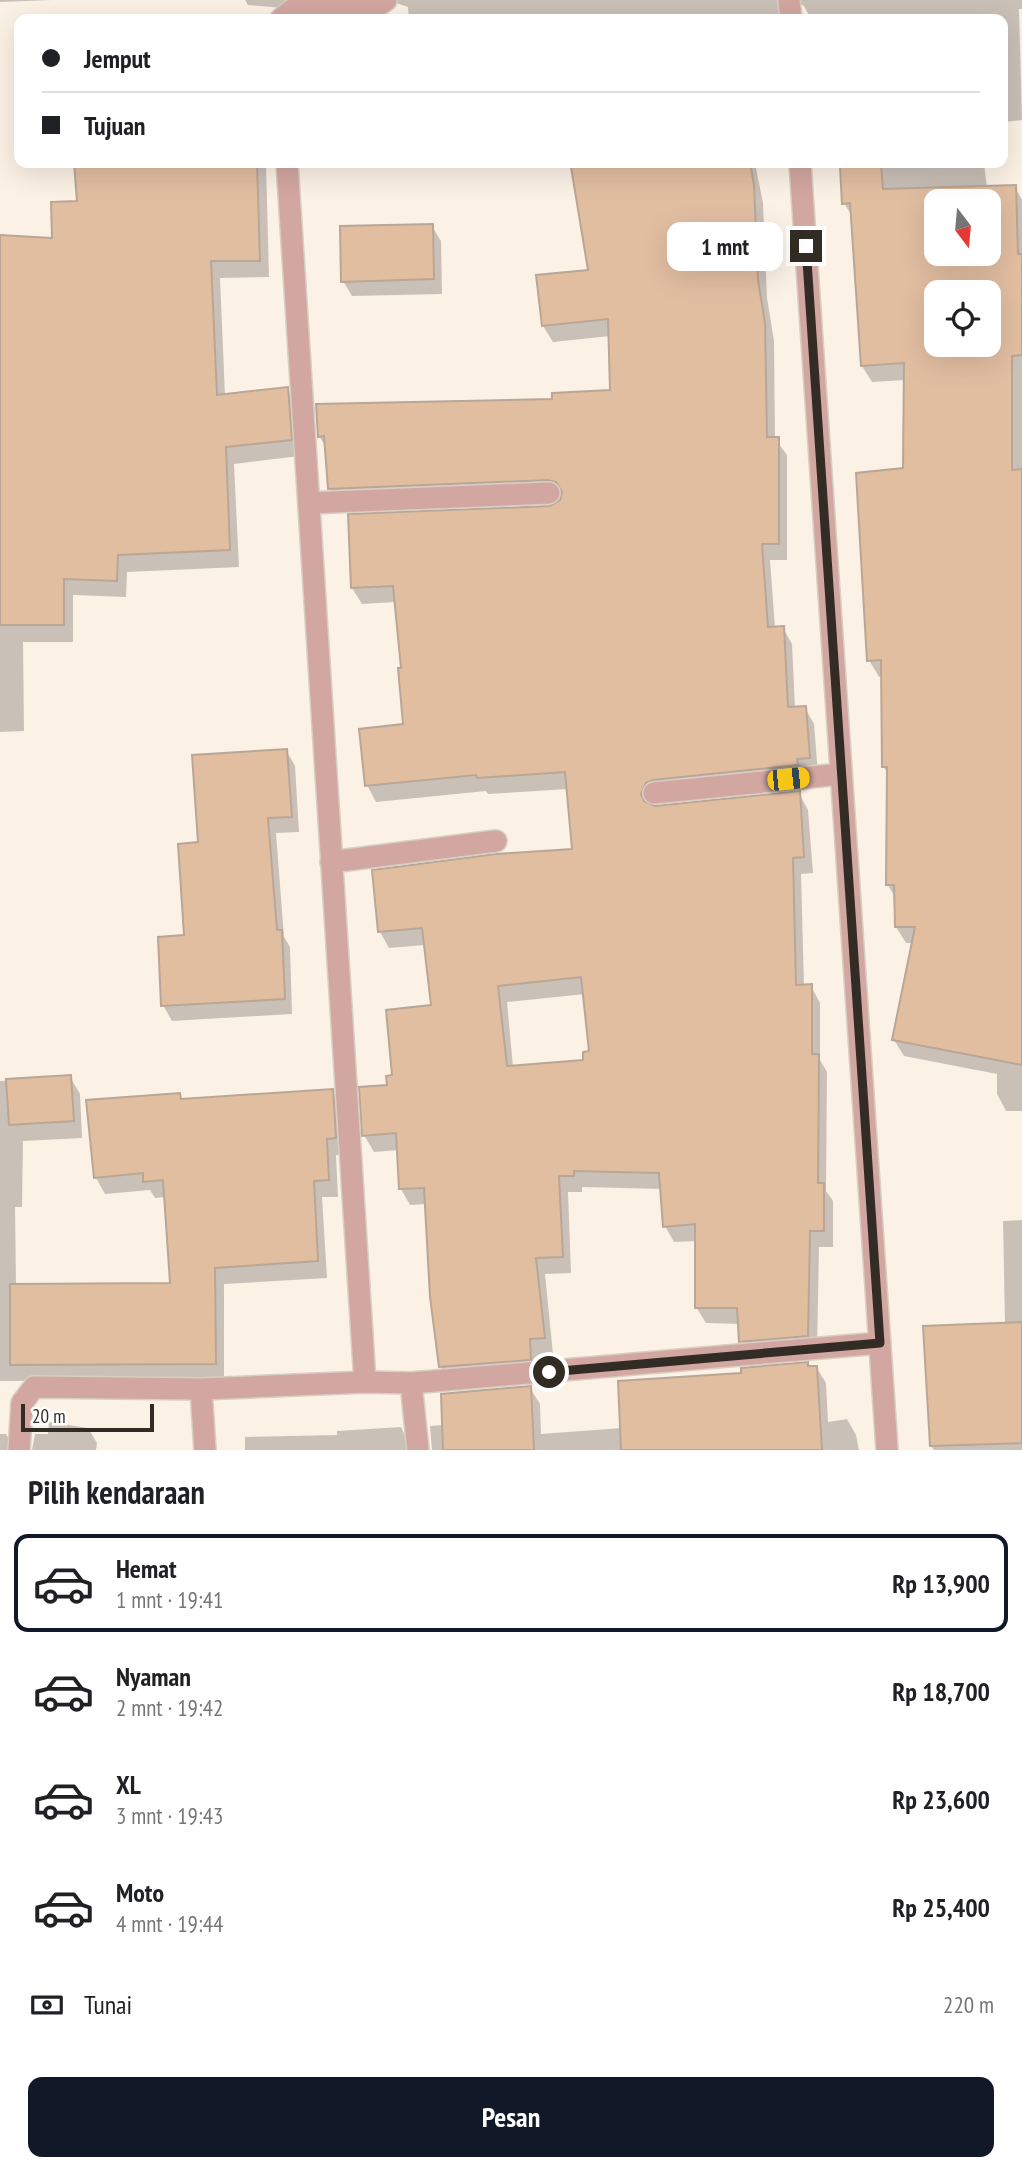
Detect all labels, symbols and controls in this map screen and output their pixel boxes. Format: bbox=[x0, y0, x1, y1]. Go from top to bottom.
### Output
text: Jemput bbox=[84, 42, 151, 75]
text: Tujuan bbox=[84, 109, 146, 142]
north arrow bbox=[924, 189, 1001, 266]
map controls bbox=[924, 189, 1001, 357]
callout: 1 mnt bbox=[666, 222, 782, 270]
route end bbox=[790, 230, 822, 262]
text: 1 mnt bbox=[701, 232, 749, 261]
button: locate bbox=[924, 280, 1001, 357]
car bbox=[767, 766, 810, 792]
route start bbox=[533, 1356, 565, 1388]
scale bar bbox=[21, 1401, 154, 1433]
text: 20 m bbox=[32, 1404, 66, 1428]
text: Pilih kendaraan bbox=[28, 1471, 205, 1513]
icon: car bbox=[32, 1552, 95, 1615]
text: Hemat bbox=[116, 1552, 177, 1585]
text: Rp 13,900 bbox=[892, 1567, 990, 1600]
text: 1 mnt · 19:41 bbox=[116, 1585, 223, 1614]
icon: car bbox=[32, 1660, 95, 1723]
text: Nyaman bbox=[116, 1660, 191, 1693]
text: Rp 18,700 bbox=[892, 1675, 990, 1708]
text: 2 mnt · 19:42 bbox=[116, 1693, 223, 1722]
icon: car bbox=[32, 1768, 95, 1831]
text: XL bbox=[116, 1768, 141, 1801]
text: Rp 23,600 bbox=[892, 1783, 990, 1816]
text: 3 mnt · 19:43 bbox=[116, 1801, 223, 1830]
icon: car bbox=[32, 1876, 95, 1939]
text: Moto bbox=[116, 1876, 164, 1909]
text: Rp 25,400 bbox=[892, 1891, 990, 1924]
text: 4 mnt · 19:44 bbox=[116, 1909, 223, 1938]
icon: cash bbox=[28, 1986, 66, 2024]
text: Tunai bbox=[84, 1988, 132, 2021]
text: 220 m bbox=[943, 1990, 994, 2019]
button: Pesan bbox=[28, 2077, 994, 2157]

